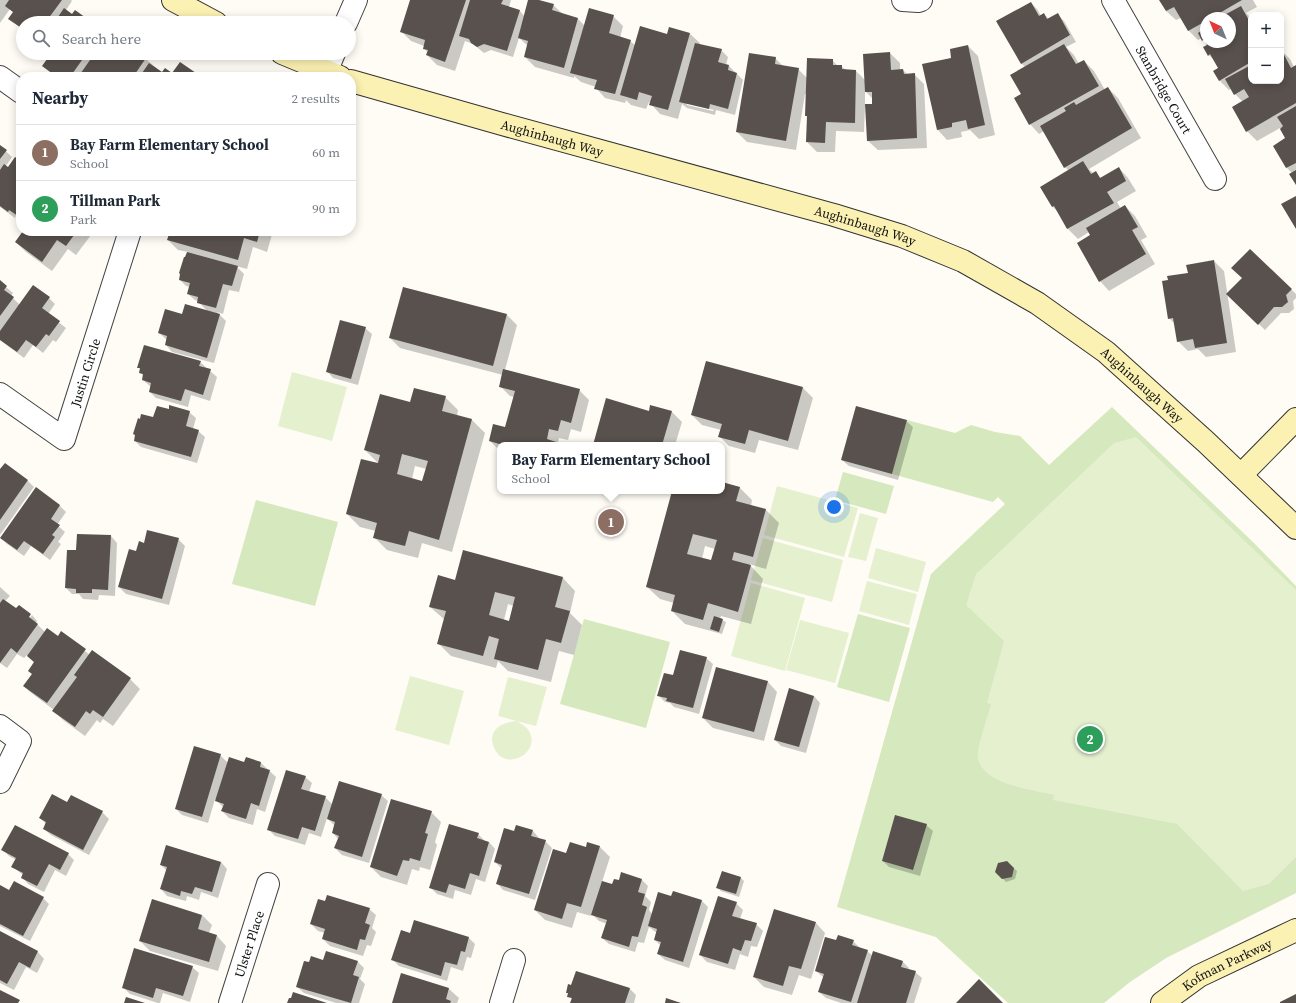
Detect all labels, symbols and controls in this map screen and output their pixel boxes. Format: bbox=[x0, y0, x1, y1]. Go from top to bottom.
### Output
north arrow bbox=[1200, 12, 1236, 48]
map controls bbox=[1248, 12, 1284, 84]
button: + bbox=[1248, 12, 1284, 48]
search box bbox=[16, 16, 356, 60]
icon: search bbox=[30, 27, 52, 49]
text: Search here bbox=[62, 28, 141, 49]
street label: Stanbridge Court bbox=[1132, 43, 1196, 137]
button: − bbox=[1248, 48, 1284, 84]
text: Nearby bbox=[32, 86, 88, 110]
text: 2 results bbox=[292, 90, 340, 107]
street label: Aughinbaugh Way bbox=[499, 116, 605, 160]
text: Bay Farm Elementary School bbox=[70, 134, 269, 155]
text: 1 bbox=[41, 144, 49, 161]
text: 60 m bbox=[312, 144, 340, 161]
text: School bbox=[70, 155, 109, 172]
text: Tillman Park bbox=[70, 190, 160, 211]
text: 2 bbox=[41, 200, 49, 217]
text: 90 m bbox=[312, 200, 340, 217]
street label: Aughinbaugh Way bbox=[812, 202, 919, 250]
text: Park bbox=[70, 211, 97, 228]
street label: Justin Circle bbox=[66, 336, 105, 410]
street label: Aughinbaugh Way bbox=[1097, 344, 1187, 427]
popup bbox=[497, 442, 725, 494]
text: Bay Farm Elementary School bbox=[512, 449, 710, 470]
text: School bbox=[512, 470, 550, 487]
your location bbox=[824, 497, 844, 517]
pin: 1 bbox=[598, 507, 624, 537]
pin: 2 bbox=[1077, 724, 1103, 754]
street label: Ulster Place bbox=[231, 908, 268, 980]
street label: Kofman Parkway bbox=[1179, 934, 1275, 995]

